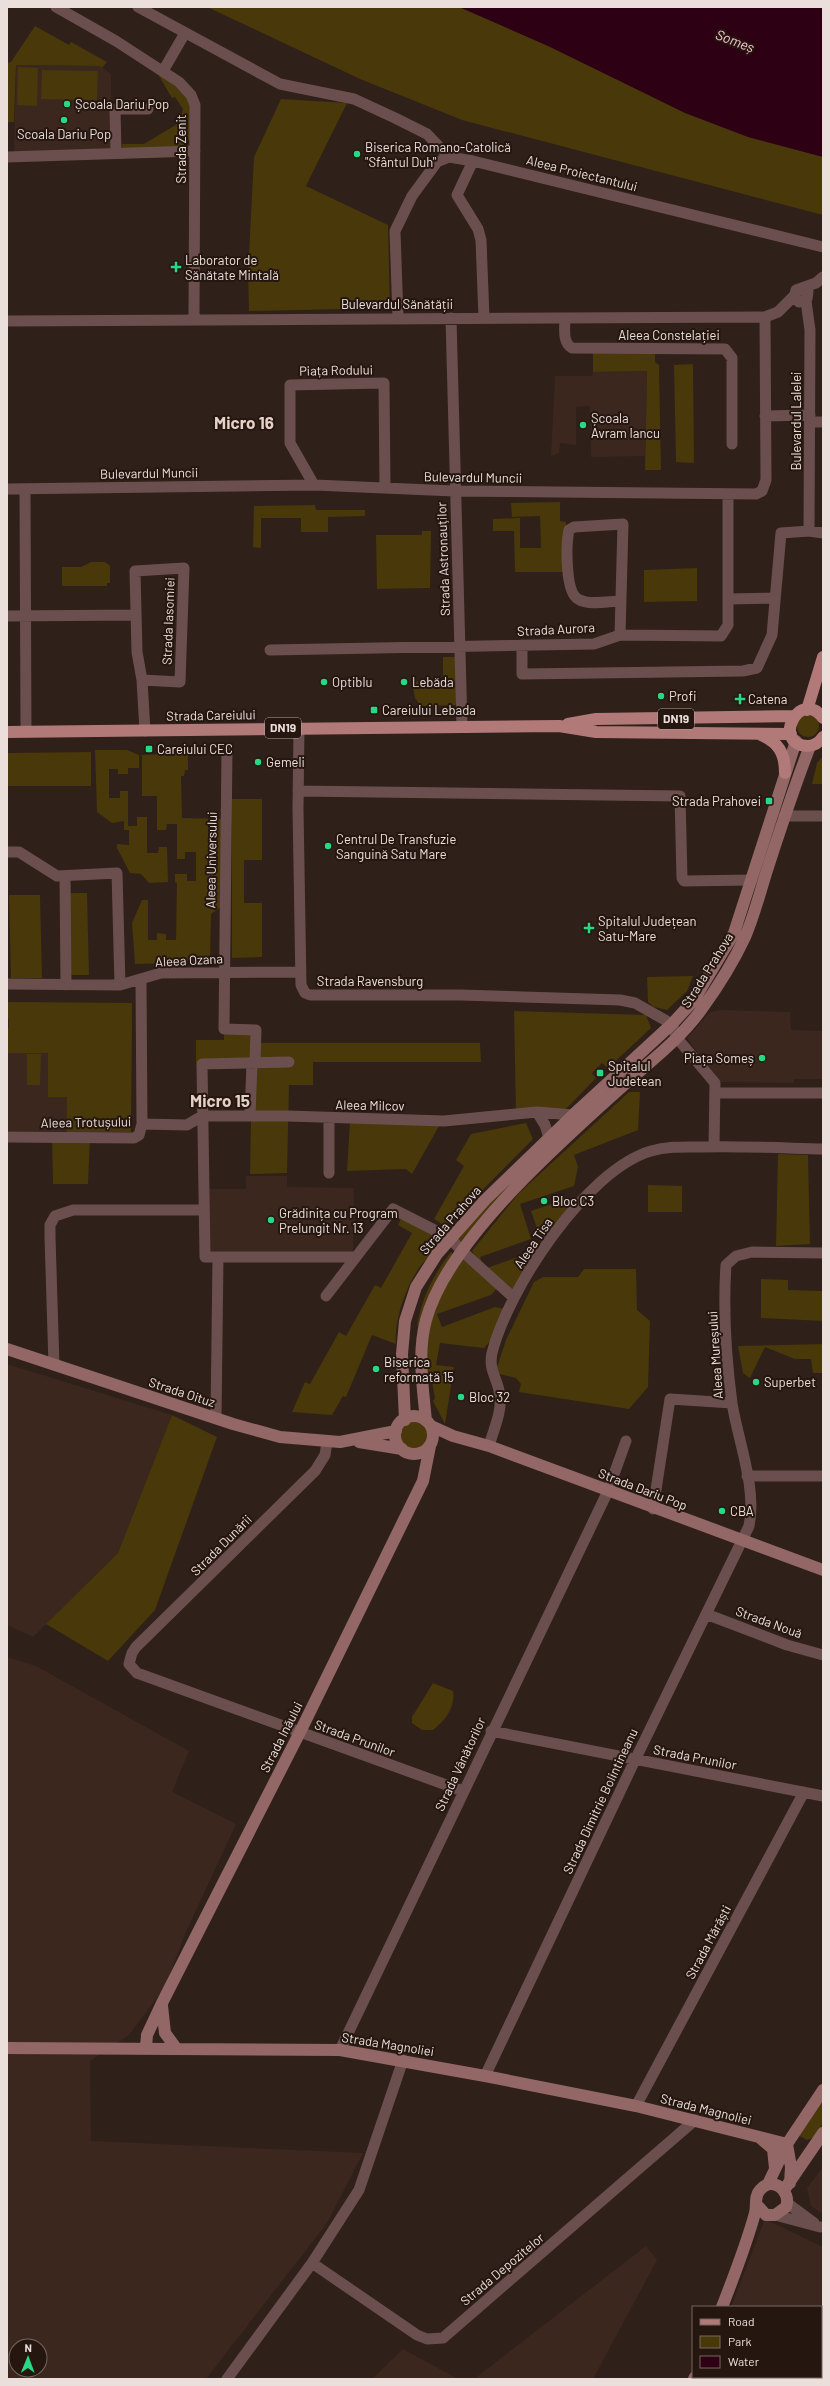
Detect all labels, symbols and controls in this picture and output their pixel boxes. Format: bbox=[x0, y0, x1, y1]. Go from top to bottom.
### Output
water label: Someș bbox=[713, 25, 757, 56]
place label: Școala Dariu Pop bbox=[75, 96, 169, 112]
marker: Școala Dariu Pop bbox=[62, 99, 72, 109]
street label: Strada Zenit bbox=[173, 114, 189, 184]
marker: Scoala Dariu Pop bbox=[59, 115, 69, 125]
place label: Scoala Dariu Pop bbox=[17, 126, 111, 142]
place label: Biserica Romano-Catolică "Sfântul Duh" bbox=[365, 139, 511, 170]
marker: Biserica Romano-Catolică "Sfântul Duh" bbox=[352, 149, 362, 159]
street label: Aleea Proiectantului bbox=[525, 151, 639, 195]
place label: Laborator de Sănătate Mintală bbox=[185, 252, 279, 283]
marker: Laborator de Sănătate Mintală bbox=[170, 261, 182, 273]
street label: Bulevardul Sănătății bbox=[341, 296, 453, 312]
street label: Aleea Constelației bbox=[618, 327, 720, 343]
street label: Piața Rodului bbox=[299, 361, 373, 379]
street label: Bulevardul Lalelei bbox=[788, 372, 804, 470]
place label: Școala Avram Iancu bbox=[591, 410, 660, 441]
district label: Micro 16 bbox=[214, 412, 274, 432]
marker: Școala Avram Iancu bbox=[578, 420, 588, 430]
street label: Bulevardul Muncii bbox=[100, 464, 198, 482]
street label: Bulevardul Muncii bbox=[424, 468, 522, 486]
street label: Strada Astronauților bbox=[433, 501, 453, 616]
street label: Strada Iasomiei bbox=[158, 577, 178, 665]
street label: Strada Aurora bbox=[517, 619, 595, 639]
place label: Optiblu bbox=[332, 674, 372, 690]
place label: Lebăda bbox=[412, 674, 454, 690]
marker: Optiblu bbox=[319, 677, 329, 687]
marker: Lebăda bbox=[399, 677, 409, 687]
place label: Profi bbox=[669, 688, 696, 704]
marker: Profi bbox=[656, 691, 666, 701]
place label: Catena bbox=[748, 691, 788, 707]
marker: Catena bbox=[735, 694, 745, 704]
place label: Careiului Lebada bbox=[382, 702, 476, 718]
marker: Careiului Lebada bbox=[369, 705, 379, 715]
street label: Strada Careiului bbox=[166, 706, 256, 724]
road number: DN19 bbox=[658, 709, 694, 729]
road number: DN19 bbox=[265, 718, 301, 738]
place label: Careiului CEC bbox=[157, 741, 233, 757]
marker: Careiului CEC bbox=[144, 744, 154, 754]
place label: Gemeli bbox=[266, 754, 305, 770]
marker: Gemeli bbox=[253, 757, 263, 767]
place label: Strada Prahovei bbox=[672, 793, 761, 809]
marker: Strada Prahovei bbox=[764, 796, 774, 806]
street label: Aleea Universului bbox=[202, 812, 220, 908]
place label: Centrul De Transfuzie Sanguină Satu Mare bbox=[336, 831, 456, 862]
marker: Centrul De Transfuzie Sanguină Satu Mare bbox=[323, 841, 333, 851]
place label: Spitalul Județean Satu-Mare bbox=[598, 913, 696, 944]
marker: Spitalul Județean Satu-Mare bbox=[583, 922, 595, 934]
street label: Strada Prahova bbox=[678, 930, 736, 1010]
street label: Aleea Ozana bbox=[155, 950, 223, 970]
street label: Strada Ravensburg bbox=[317, 973, 423, 989]
place label: Piața Someș bbox=[684, 1050, 754, 1066]
marker: Piața Someș bbox=[757, 1053, 767, 1063]
place label: Spitalul Judetean bbox=[608, 1058, 661, 1089]
marker: Spitalul Judetean bbox=[595, 1068, 605, 1078]
district label: Micro 15 bbox=[190, 1090, 250, 1110]
street label: Aleea Milcov bbox=[335, 1096, 405, 1114]
street label: Aleea Trotușului bbox=[41, 1113, 131, 1131]
street label: Strada Prahova bbox=[416, 1182, 484, 1258]
place label: Bloc C3 bbox=[552, 1193, 594, 1209]
marker: Bloc C3 bbox=[539, 1196, 549, 1206]
place label: Grădinița cu Program Prelungit Nr. 13 bbox=[279, 1205, 398, 1236]
marker: Grădinița cu Program Prelungit Nr. 13 bbox=[266, 1215, 276, 1225]
street label: Aleea Tisa bbox=[510, 1215, 556, 1271]
street label: Aleea Mureșului bbox=[704, 1310, 726, 1400]
place label: Biserica reformată 15 bbox=[384, 1354, 454, 1385]
marker: Biserica reformată 15 bbox=[371, 1364, 381, 1374]
street label: Strada Oituz bbox=[147, 1374, 217, 1410]
place label: Superbet bbox=[764, 1374, 816, 1390]
marker: Superbet bbox=[751, 1377, 761, 1387]
place label: Bloc 32 bbox=[469, 1389, 510, 1405]
marker: Bloc 32 bbox=[456, 1392, 466, 1402]
street label: Strada Dariu Pop bbox=[596, 1465, 690, 1513]
place label: CBA bbox=[730, 1503, 754, 1519]
marker: CBA bbox=[717, 1506, 727, 1516]
street label: Strada Dunării bbox=[187, 1511, 255, 1579]
street label: Strada Nouă bbox=[734, 1603, 804, 1641]
street label: Strada Inăului bbox=[256, 1699, 306, 1775]
street label: Strada Vânătorilor bbox=[431, 1714, 489, 1814]
street label: Strada Prunilor bbox=[313, 1716, 398, 1760]
street label: Strada Dimitrie Bolintineanu bbox=[559, 1726, 641, 1876]
street label: Strada Prunilor bbox=[652, 1741, 738, 1773]
street label: Strada Mărăști bbox=[682, 1902, 734, 1982]
street label: Strada Magnoliei bbox=[341, 2029, 435, 2059]
street label: Strada Magnoliei bbox=[659, 2090, 753, 2128]
street label: Strada Depozitelor bbox=[457, 2229, 547, 2309]
legend bbox=[692, 2306, 822, 2378]
text: Road bbox=[728, 2314, 755, 2328]
text: Park bbox=[728, 2334, 752, 2348]
north arrow bbox=[8, 2338, 48, 2378]
text: N bbox=[24, 2341, 32, 2354]
text: Water bbox=[728, 2354, 760, 2368]

